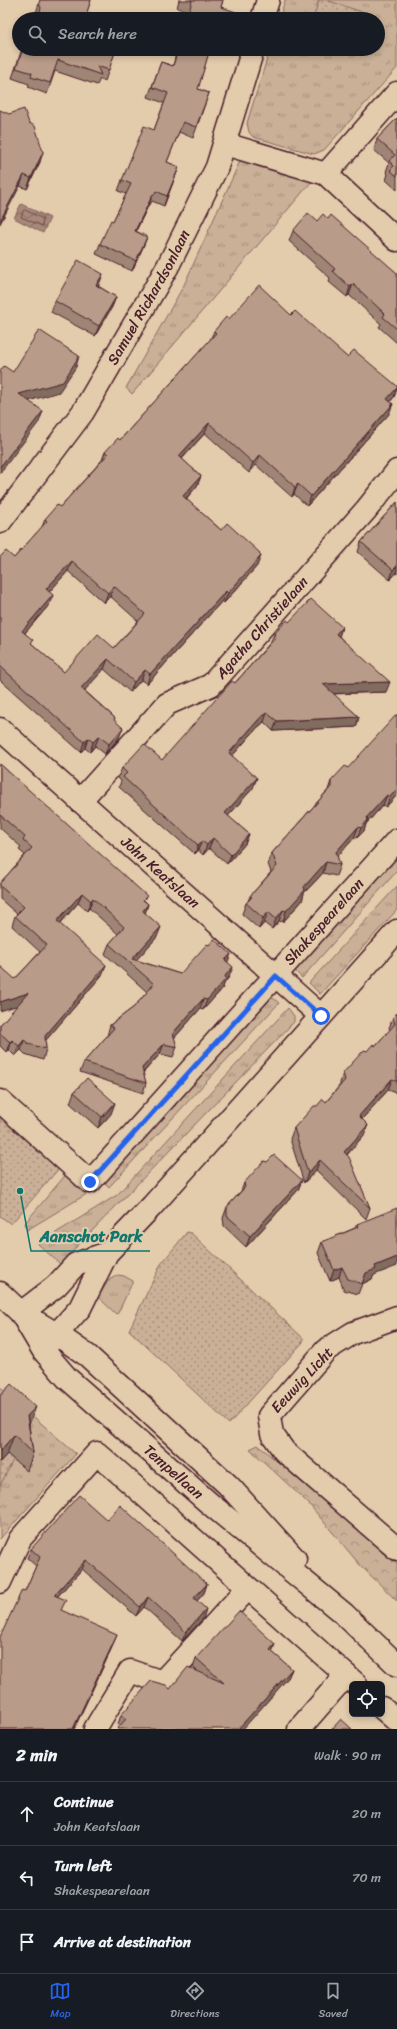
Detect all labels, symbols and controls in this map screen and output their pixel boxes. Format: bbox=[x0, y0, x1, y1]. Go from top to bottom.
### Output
search box bbox=[12, 12, 385, 56]
text: Search here bbox=[58, 21, 137, 47]
icon: search bbox=[26, 23, 48, 45]
street label: Samuel Richardsonlaan bbox=[100, 225, 197, 370]
street label: Agatha Christielaan bbox=[208, 570, 315, 686]
street label: John Keatslaan bbox=[114, 829, 206, 915]
street label: Shakespearelaan bbox=[277, 872, 370, 971]
route start bbox=[312, 1007, 330, 1025]
route end bbox=[81, 1173, 99, 1191]
text: Aanschot Park bbox=[39, 1222, 143, 1251]
callout: Aanschot Park bbox=[31, 1223, 150, 1251]
street label: Eeuwig Licht bbox=[264, 1340, 340, 1419]
street label: Tempellaan bbox=[137, 1438, 210, 1506]
map controls bbox=[349, 1681, 385, 1717]
button: locate bbox=[349, 1681, 385, 1717]
text: 2 min bbox=[16, 1740, 57, 1770]
text: Walk · 90 m bbox=[314, 1744, 381, 1767]
text: Continue bbox=[54, 1789, 114, 1815]
text: 20 m bbox=[352, 1802, 381, 1825]
icon: ahead bbox=[16, 1803, 38, 1825]
text: John Keatslaan bbox=[54, 1815, 140, 1838]
text: Turn left bbox=[54, 1853, 112, 1879]
text: 70 m bbox=[352, 1866, 381, 1889]
icon: left bbox=[16, 1867, 38, 1889]
text: Shakespearelaan bbox=[54, 1879, 150, 1902]
text: Arrive at destination bbox=[54, 1929, 191, 1955]
icon: arrive bbox=[16, 1931, 38, 1953]
tab: Map bbox=[49, 1980, 71, 2023]
tab: Directions bbox=[170, 1980, 220, 2023]
tab: Saved bbox=[319, 1980, 348, 2023]

